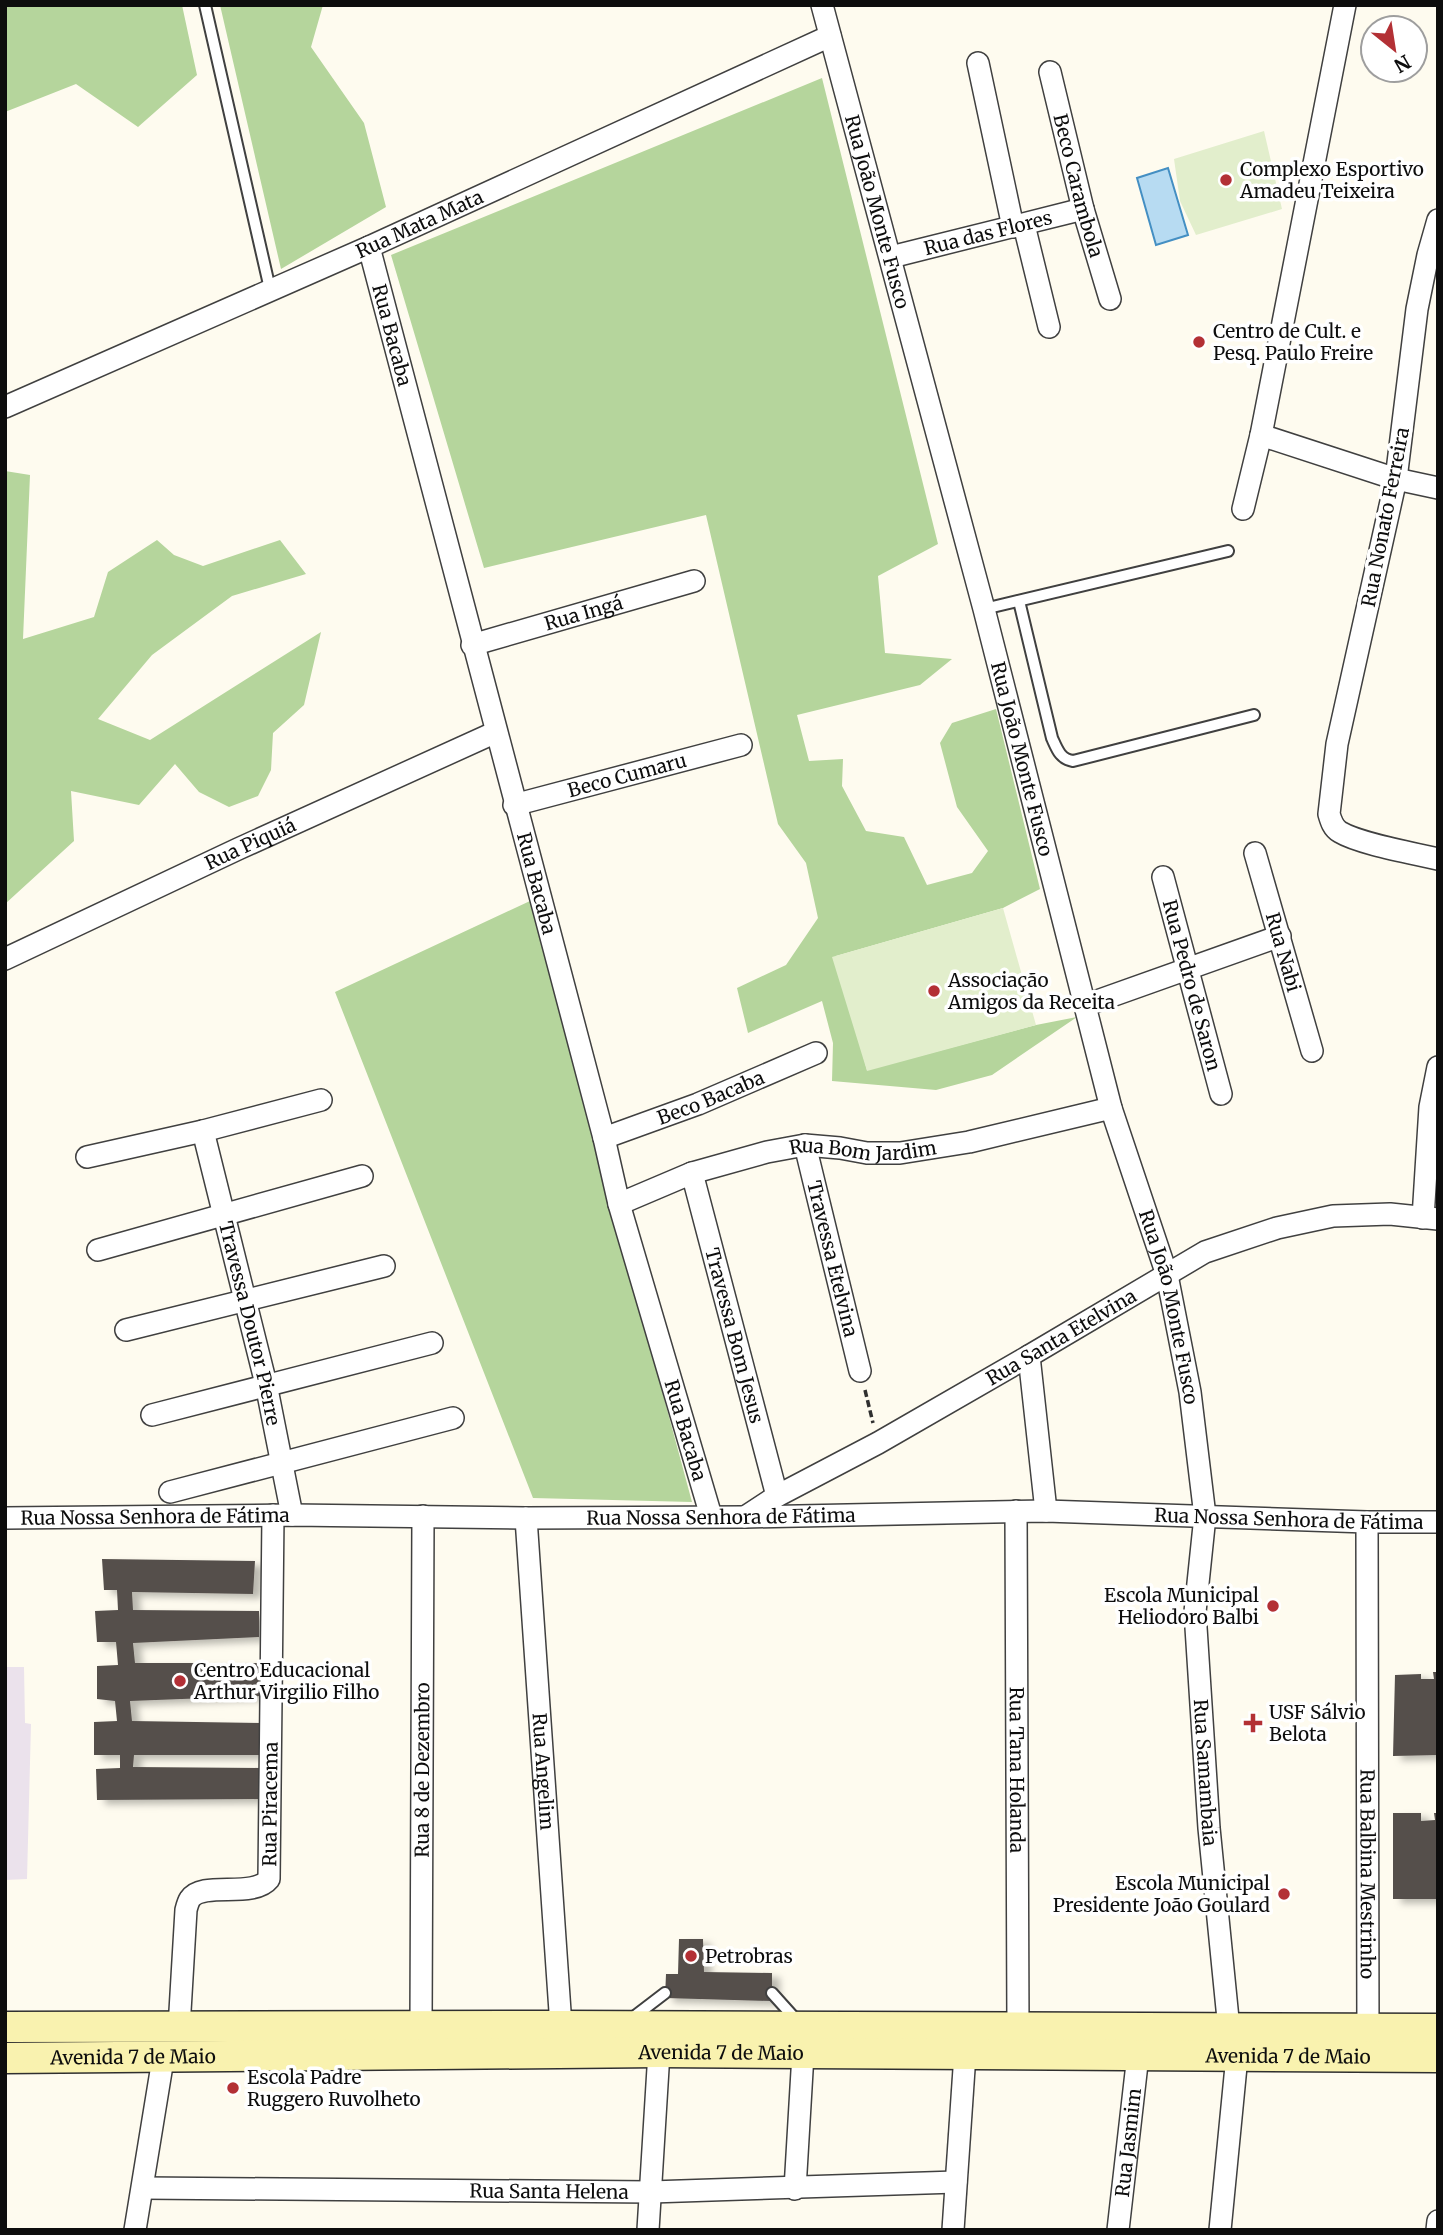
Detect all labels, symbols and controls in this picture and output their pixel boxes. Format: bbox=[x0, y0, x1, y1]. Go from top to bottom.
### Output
north arrow bbox=[1359, 14, 1429, 84]
text: N bbox=[1390, 50, 1415, 78]
street label: Beco Carambola bbox=[1048, 111, 1109, 260]
street label: Rua João Monte Fusco bbox=[840, 112, 915, 311]
place label: Complexo Esportivo Amadeu Teixeira bbox=[1239, 157, 1424, 203]
marker: Complexo Esportivo Amadeu Teixeira bbox=[1218, 172, 1234, 188]
street label: Rua Mata Mata bbox=[352, 184, 487, 263]
street label: Rua das Flores bbox=[921, 205, 1055, 260]
street label: Rua Bacaba bbox=[367, 281, 417, 389]
place label: Centro de Cult. e Pesq. Paulo Freire bbox=[1213, 319, 1373, 365]
marker: Centro de Cult. e Pesq. Paulo Freire bbox=[1191, 334, 1207, 350]
street label: Rua Nonato Ferreira bbox=[1356, 425, 1414, 609]
street label: Rua Ingá bbox=[541, 590, 625, 636]
street label: Rua João Monte Fusco bbox=[986, 659, 1058, 859]
street label: Beco Cumaru bbox=[565, 748, 689, 802]
street label: Rua Piquiá bbox=[201, 812, 299, 875]
street label: Rua Bacaba bbox=[512, 830, 562, 937]
street label: Rua Pedro de Saron bbox=[1158, 897, 1226, 1074]
street label: Rua Nabi bbox=[1261, 909, 1306, 995]
place label: Associação Amigos da Receita bbox=[947, 968, 1115, 1014]
marker: Associação Amigos da Receita bbox=[926, 983, 942, 999]
street label: Beco Bacaba bbox=[654, 1065, 768, 1130]
street label: Rua Bom Jardim bbox=[787, 1133, 938, 1166]
street label: Travessa Etelvina bbox=[802, 1178, 863, 1339]
street label: Rua João Monte Fusco bbox=[1134, 1206, 1203, 1406]
street label: Travessa Doutor Pierre bbox=[214, 1219, 286, 1428]
street label: Travessa Bom Jesus bbox=[700, 1245, 769, 1426]
street label: Rua Santa Etelvina bbox=[982, 1283, 1141, 1390]
street label: Rua Bacaba bbox=[659, 1377, 712, 1484]
street label: Rua Nossa Senhora de Fátima bbox=[20, 1503, 290, 1530]
street label: Rua Nossa Senhora de Fátima bbox=[586, 1503, 856, 1530]
street label: Rua Nossa Senhora de Fátima bbox=[1154, 1503, 1423, 1534]
place label: Escola Municipal Heliodoro Balbi bbox=[1104, 1583, 1259, 1629]
marker: Escola Municipal Heliodoro Balbi bbox=[1265, 1598, 1281, 1614]
place label: Centro Educacional Arthur Virgilio Filho bbox=[193, 1658, 379, 1704]
marker: Centro Educacional Arthur Virgilio Filho bbox=[172, 1673, 188, 1689]
street label: Rua 8 de Dezembro bbox=[410, 1682, 434, 1858]
street label: Rua Tana Holanda bbox=[1005, 1687, 1029, 1853]
street label: Rua Samambaia bbox=[1189, 1698, 1223, 1847]
place label: USF Sálvio Belota bbox=[1269, 1700, 1366, 1746]
street label: Rua Angelim bbox=[527, 1712, 559, 1831]
marker: USF Sálvio Belota bbox=[1243, 1713, 1263, 1733]
street label: Rua Piracema bbox=[257, 1742, 283, 1867]
street label: Rua Balbina Mestrinho bbox=[1355, 1769, 1380, 1979]
place label: Escola Municipal Presidente João Goulard bbox=[1053, 1871, 1270, 1917]
marker: Escola Municipal Presidente João Goulard bbox=[1276, 1886, 1292, 1902]
place label: Petrobras bbox=[705, 1944, 793, 1968]
marker: Petrobras bbox=[683, 1948, 699, 1964]
street label: Avenida 7 de Maio bbox=[637, 2040, 804, 2065]
street label: Avenida 7 de Maio bbox=[49, 2044, 216, 2070]
street label: Avenida 7 de Maio bbox=[1204, 2044, 1371, 2069]
place label: Escola Padre Ruggero Ruvolheto bbox=[247, 2065, 421, 2111]
marker: Escola Padre Ruggero Ruvolheto bbox=[225, 2080, 241, 2096]
street label: Rua Jasmim bbox=[1110, 2087, 1146, 2198]
street label: Rua Santa Helena bbox=[469, 2179, 629, 2204]

